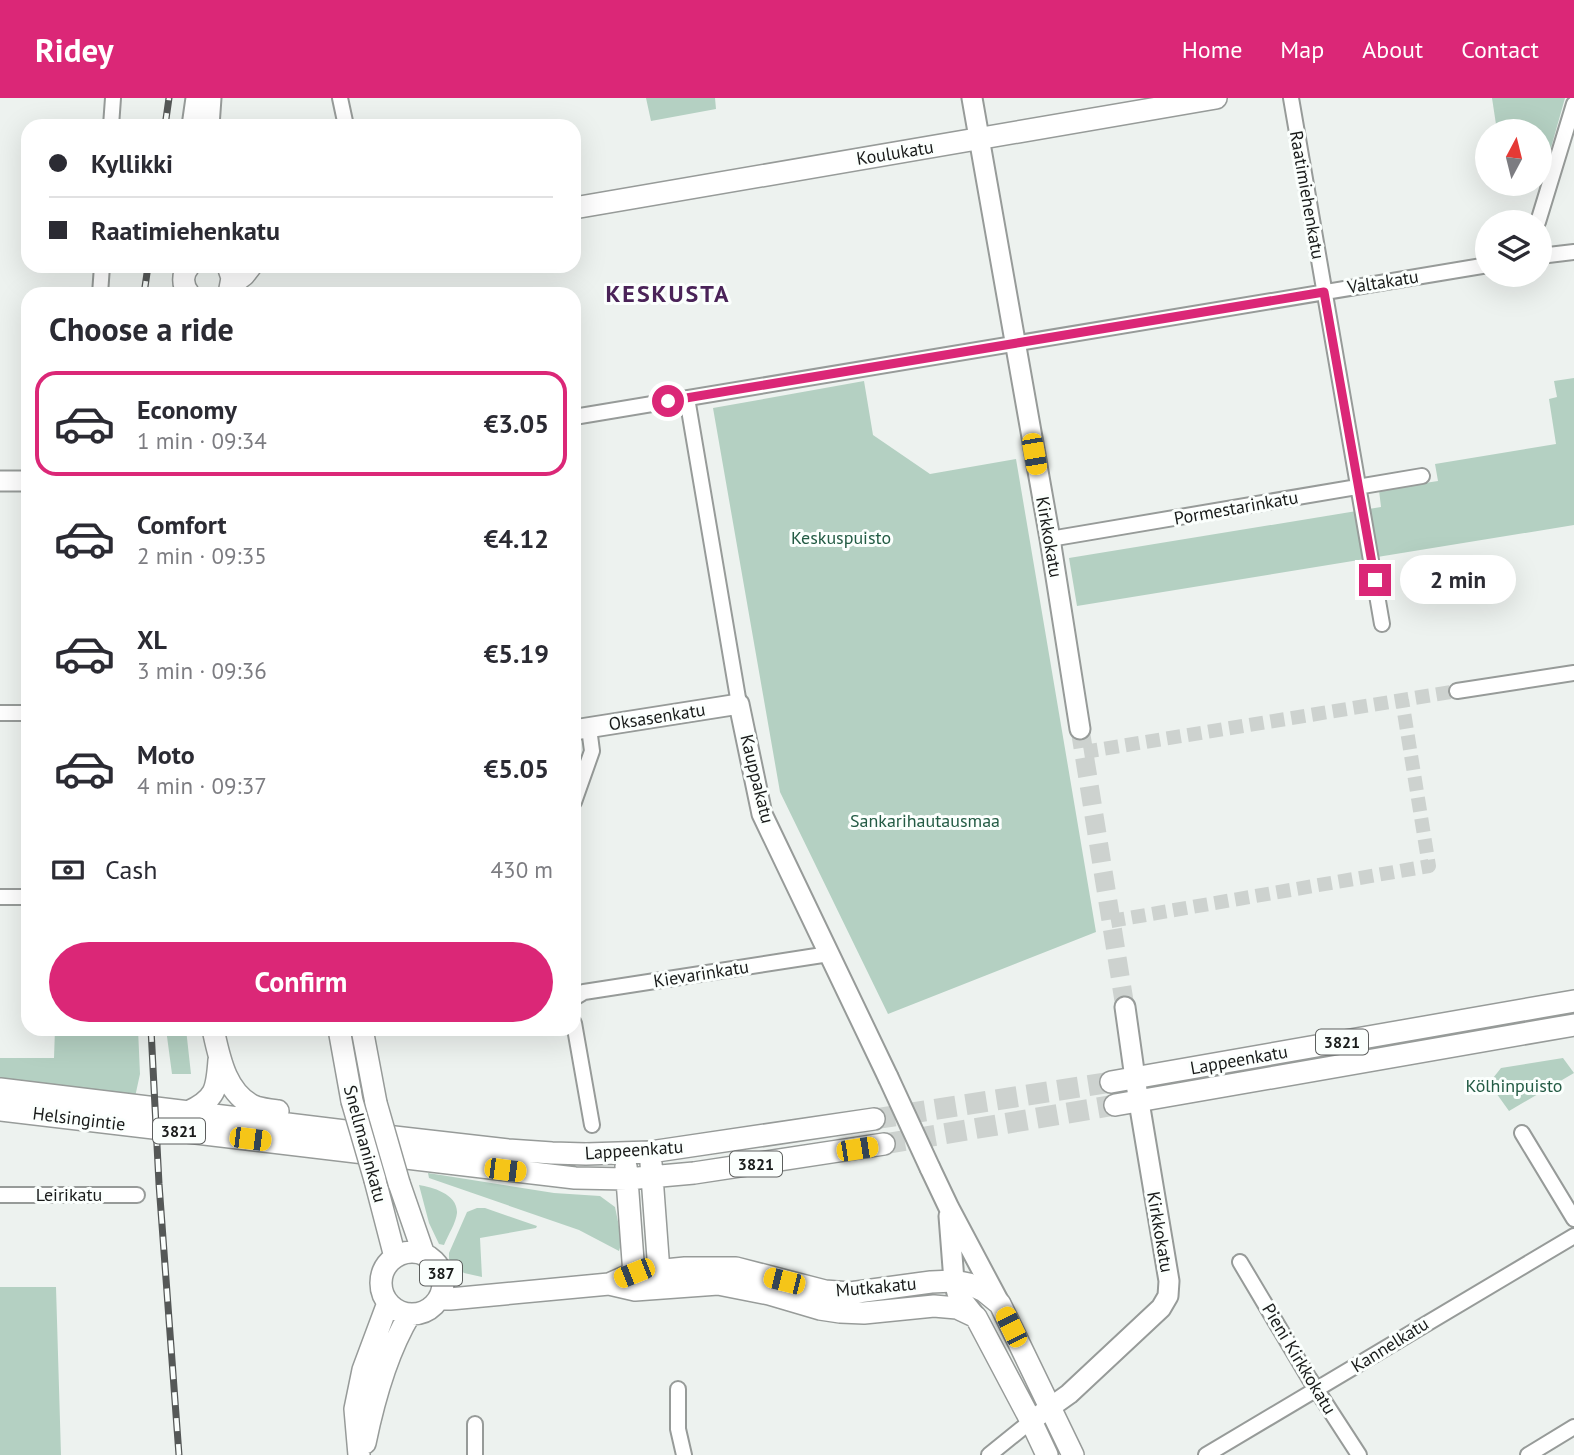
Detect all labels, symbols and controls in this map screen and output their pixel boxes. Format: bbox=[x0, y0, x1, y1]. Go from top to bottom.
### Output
text: Ridey bbox=[35, 28, 114, 71]
text: Home bbox=[1182, 34, 1242, 65]
text: Map bbox=[1280, 34, 1324, 65]
text: About bbox=[1362, 34, 1423, 65]
text: Contact bbox=[1461, 34, 1539, 65]
north arrow bbox=[1475, 119, 1552, 196]
map controls bbox=[1475, 119, 1552, 287]
street label: Raatimiehenkatu bbox=[1285, 129, 1330, 261]
street label: Koulukatu bbox=[855, 135, 935, 170]
text: Kyllikki bbox=[91, 147, 173, 180]
button: layers bbox=[1475, 210, 1552, 287]
text: Raatimiehenkatu bbox=[91, 214, 280, 247]
street label: Valtakatu bbox=[1345, 265, 1420, 299]
district label: KESKUSTA bbox=[605, 278, 731, 309]
text: Choose a ride bbox=[49, 308, 234, 350]
route start bbox=[652, 385, 684, 417]
icon: car bbox=[53, 392, 116, 455]
text: Economy bbox=[137, 393, 237, 426]
text: €3.05 bbox=[484, 407, 549, 440]
text: 1 min · 09:34 bbox=[137, 426, 267, 455]
car bbox=[1021, 431, 1048, 477]
street label: Pormestarinkatu bbox=[1172, 485, 1300, 530]
street label: Kirkkokatu bbox=[1031, 495, 1068, 579]
icon: car bbox=[53, 507, 116, 570]
text: Comfort bbox=[137, 508, 227, 541]
text: €4.12 bbox=[484, 522, 549, 555]
park label: Keskuspuisto bbox=[791, 526, 891, 549]
text: 2 min · 09:35 bbox=[137, 541, 267, 570]
callout: 2 min bbox=[1400, 556, 1515, 604]
route end bbox=[1359, 564, 1391, 596]
text: 2 min bbox=[1430, 565, 1486, 594]
icon: car bbox=[53, 622, 116, 685]
text: XL bbox=[137, 623, 167, 656]
text: €5.19 bbox=[484, 637, 549, 670]
text: 3 min · 09:36 bbox=[137, 656, 267, 685]
street label: Oksasenkatu bbox=[607, 698, 707, 735]
street label: Kauppakatu bbox=[735, 732, 780, 826]
icon: car bbox=[53, 737, 116, 800]
text: Moto bbox=[137, 738, 195, 771]
text: €5.05 bbox=[484, 752, 549, 785]
text: 4 min · 09:37 bbox=[137, 771, 267, 800]
park label: Sankarihautausmaa bbox=[850, 809, 1000, 832]
icon: cash bbox=[49, 851, 87, 889]
text: Cash bbox=[105, 853, 157, 886]
text: 430 m bbox=[491, 855, 553, 884]
button: Confirm bbox=[49, 942, 553, 1022]
street label: Kievarinkatu bbox=[652, 955, 750, 992]
road number: 3821 bbox=[1316, 1030, 1368, 1054]
street label: Lappeenkatu bbox=[1188, 1040, 1289, 1079]
park label: Kölhinpuisto bbox=[1466, 1074, 1562, 1097]
street label: Snellmaninkatu bbox=[339, 1083, 392, 1205]
street label: Helsingintie bbox=[31, 1101, 127, 1136]
road number: 3821 bbox=[153, 1119, 205, 1144]
car bbox=[228, 1126, 273, 1152]
street label: Lappeenkatu bbox=[584, 1135, 684, 1164]
car bbox=[835, 1135, 880, 1163]
road number: 3821 bbox=[730, 1152, 782, 1176]
car bbox=[483, 1157, 528, 1183]
street label: Leirikatu bbox=[36, 1183, 102, 1206]
street label: Kirkkokatu bbox=[1142, 1190, 1179, 1274]
car bbox=[611, 1255, 658, 1291]
road number: 387 bbox=[420, 1260, 462, 1286]
car bbox=[762, 1266, 807, 1296]
street label: Mutkakatu bbox=[835, 1272, 917, 1301]
street label: Pieni Kirkkokatu bbox=[1257, 1299, 1342, 1418]
car bbox=[993, 1304, 1030, 1350]
street label: Kannelkatu bbox=[1347, 1312, 1433, 1377]

